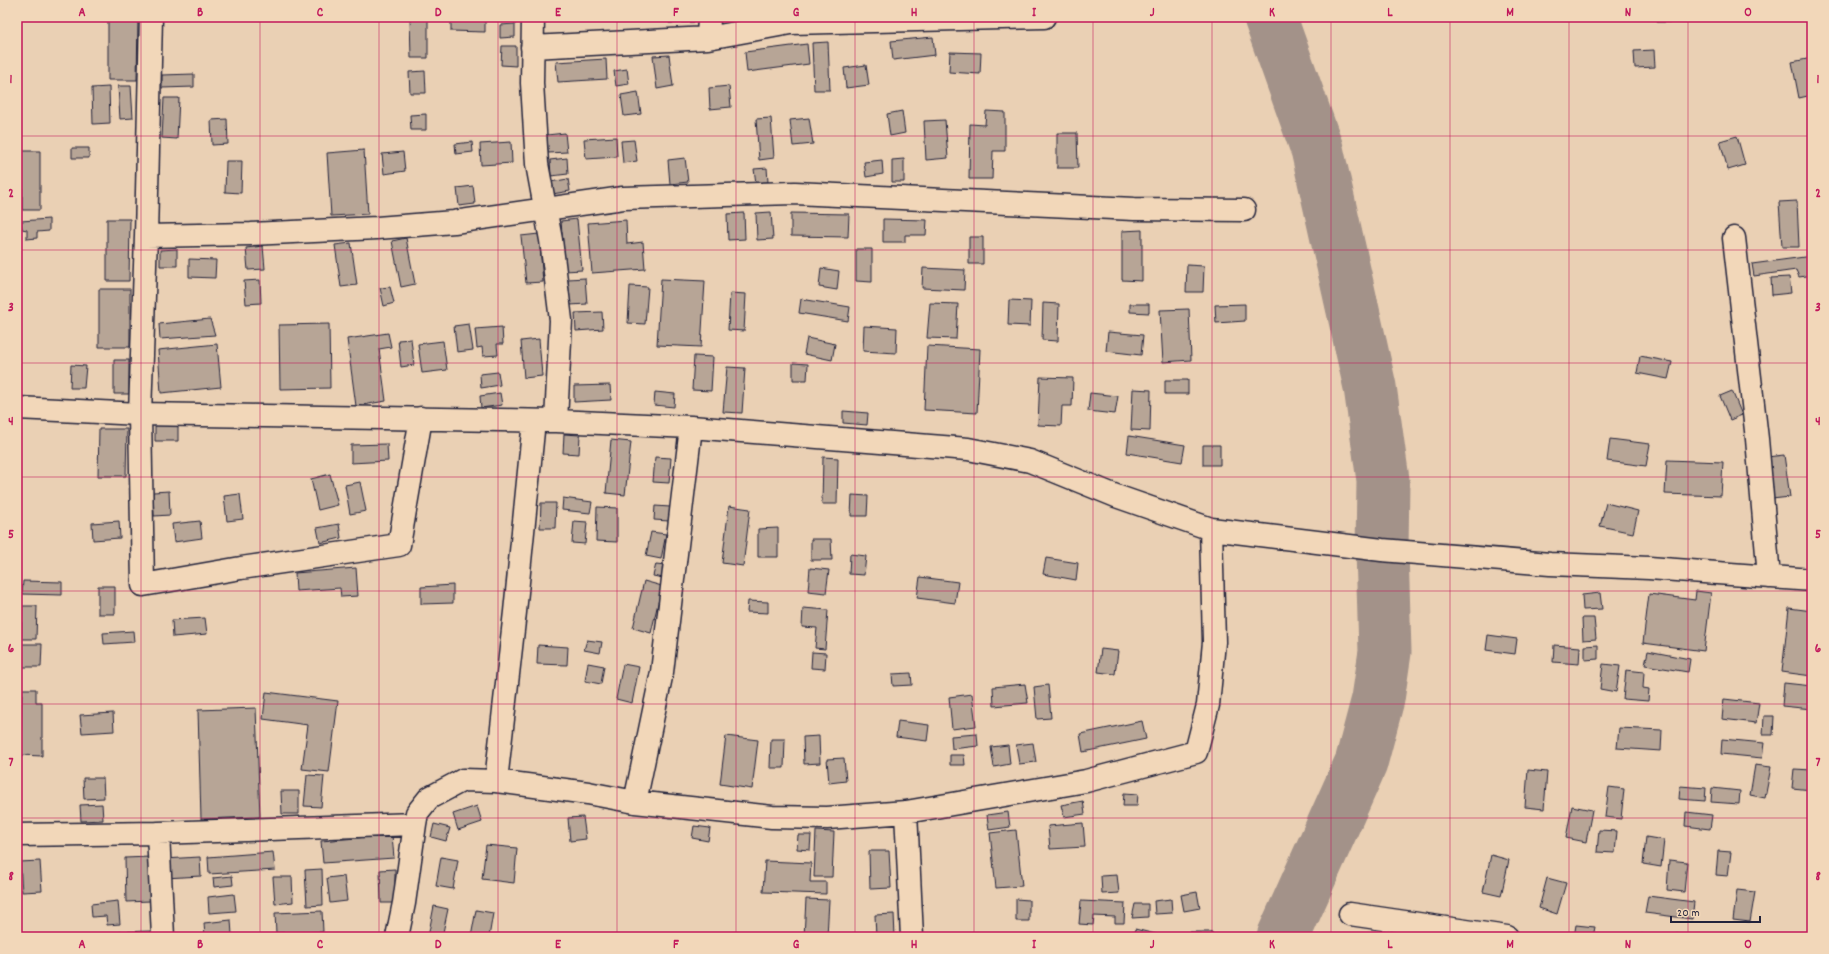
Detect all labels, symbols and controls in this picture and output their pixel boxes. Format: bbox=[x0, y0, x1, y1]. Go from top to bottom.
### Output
text: A bbox=[78, 4, 86, 23]
text: B bbox=[197, 4, 203, 23]
text: C bbox=[317, 4, 324, 23]
text: D bbox=[435, 4, 442, 23]
text: E bbox=[555, 4, 562, 23]
text: F bbox=[673, 4, 679, 23]
text: G bbox=[793, 4, 800, 23]
text: H bbox=[911, 4, 918, 23]
text: I bbox=[1032, 4, 1037, 23]
text: J bbox=[1150, 4, 1155, 23]
text: K bbox=[1269, 4, 1275, 23]
text: L bbox=[1387, 4, 1393, 23]
text: M bbox=[1506, 4, 1514, 23]
text: N bbox=[1625, 4, 1631, 23]
text: O bbox=[1744, 4, 1752, 23]
text: 1 bbox=[10, 71, 13, 90]
text: 1 bbox=[1817, 71, 1820, 90]
text: 2 bbox=[8, 185, 14, 204]
text: 2 bbox=[1815, 185, 1821, 204]
text: 3 bbox=[8, 299, 14, 318]
text: 3 bbox=[1815, 299, 1821, 318]
text: 4 bbox=[8, 413, 14, 432]
text: 4 bbox=[1815, 413, 1821, 432]
text: 5 bbox=[8, 526, 14, 545]
text: 5 bbox=[1815, 526, 1821, 545]
text: 6 bbox=[8, 640, 15, 659]
text: 6 bbox=[1815, 640, 1822, 659]
text: 7 bbox=[9, 754, 14, 773]
text: 7 bbox=[1816, 754, 1821, 773]
text: 8 bbox=[8, 868, 14, 887]
text: 8 bbox=[1815, 868, 1821, 887]
scale bar bbox=[1671, 898, 1760, 924]
text: 20 m bbox=[1677, 905, 1700, 922]
text: A bbox=[78, 936, 86, 954]
text: B bbox=[197, 936, 203, 954]
text: C bbox=[317, 936, 324, 954]
text: D bbox=[435, 936, 442, 954]
text: E bbox=[555, 936, 562, 954]
text: F bbox=[673, 936, 679, 954]
text: G bbox=[793, 936, 800, 954]
text: H bbox=[911, 936, 918, 954]
text: I bbox=[1032, 936, 1037, 954]
text: J bbox=[1150, 936, 1155, 954]
text: K bbox=[1269, 936, 1275, 954]
text: L bbox=[1387, 936, 1393, 954]
text: M bbox=[1506, 936, 1514, 954]
text: N bbox=[1625, 936, 1631, 954]
text: O bbox=[1744, 936, 1752, 954]

